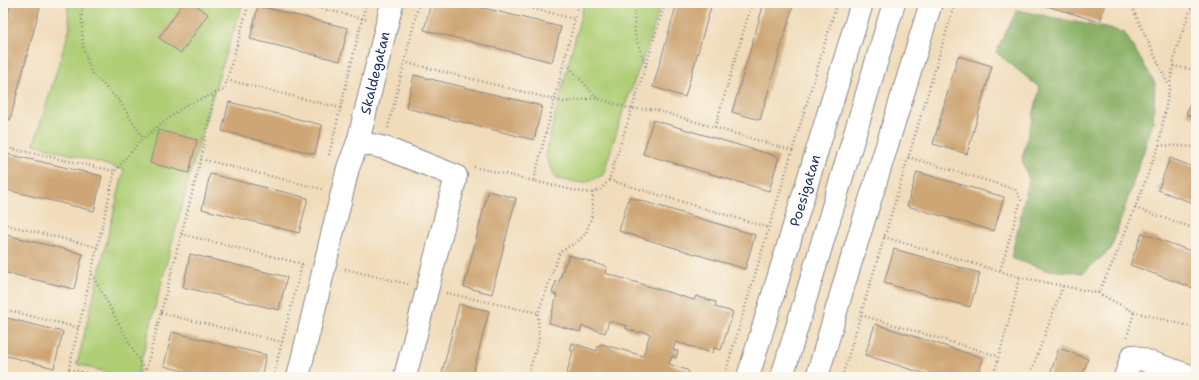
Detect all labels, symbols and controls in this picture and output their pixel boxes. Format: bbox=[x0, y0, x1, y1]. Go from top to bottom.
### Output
street label: Skaldegatan bbox=[356, 29, 394, 116]
street label: Poesigatan bbox=[785, 152, 824, 229]

